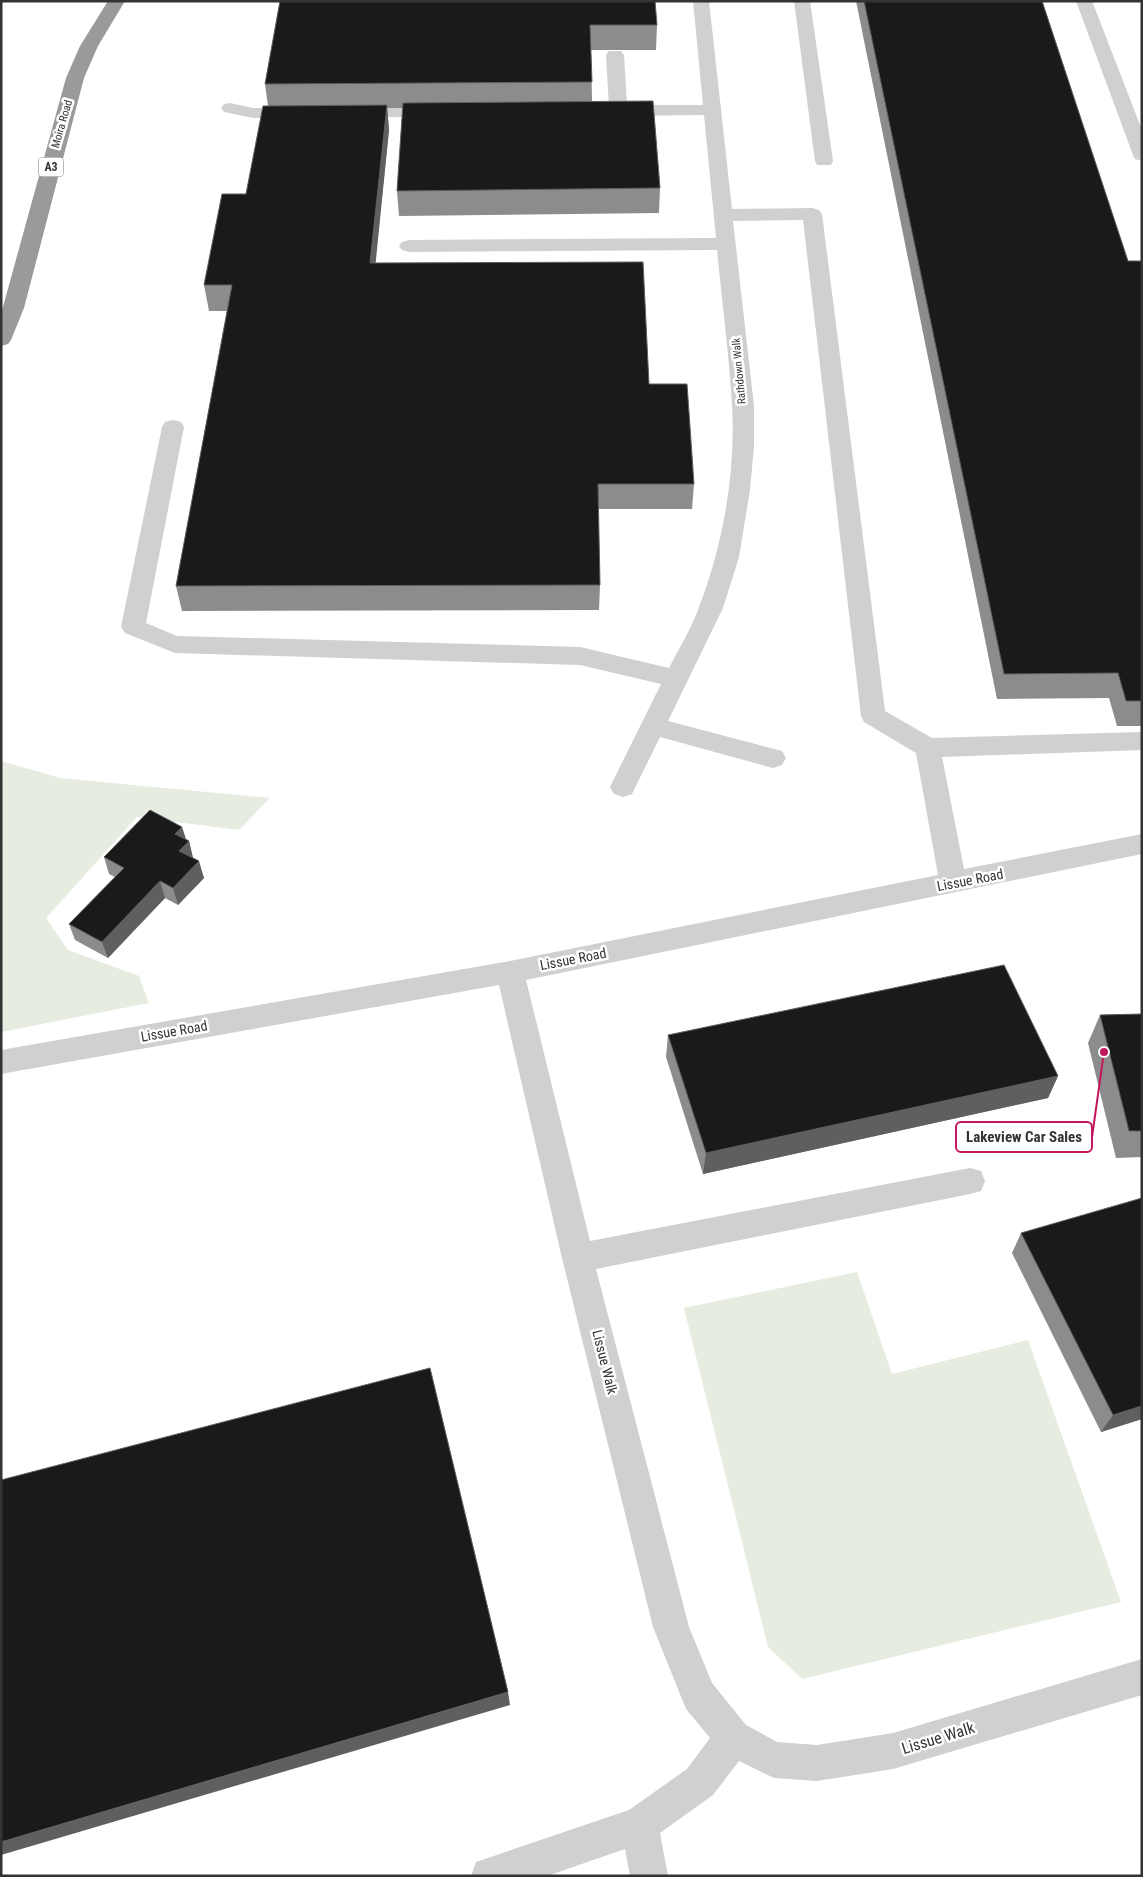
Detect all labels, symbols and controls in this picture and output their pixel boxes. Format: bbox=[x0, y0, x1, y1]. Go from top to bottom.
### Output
street label: Moira Road bbox=[49, 98, 75, 150]
road number: A3 bbox=[38, 158, 64, 176]
street label: Rathdown Walk bbox=[730, 337, 748, 405]
street label: Lissue Road bbox=[935, 866, 1005, 894]
street label: Lissue Road bbox=[538, 945, 608, 973]
street label: Lissue Road bbox=[139, 1017, 209, 1045]
callout: Lakeview Car Sales bbox=[956, 1122, 1092, 1152]
text: Lakeview Car Sales bbox=[966, 1128, 1082, 1146]
street label: Lissue Walk bbox=[589, 1328, 621, 1397]
street label: Lissue Walk bbox=[899, 1718, 978, 1758]

